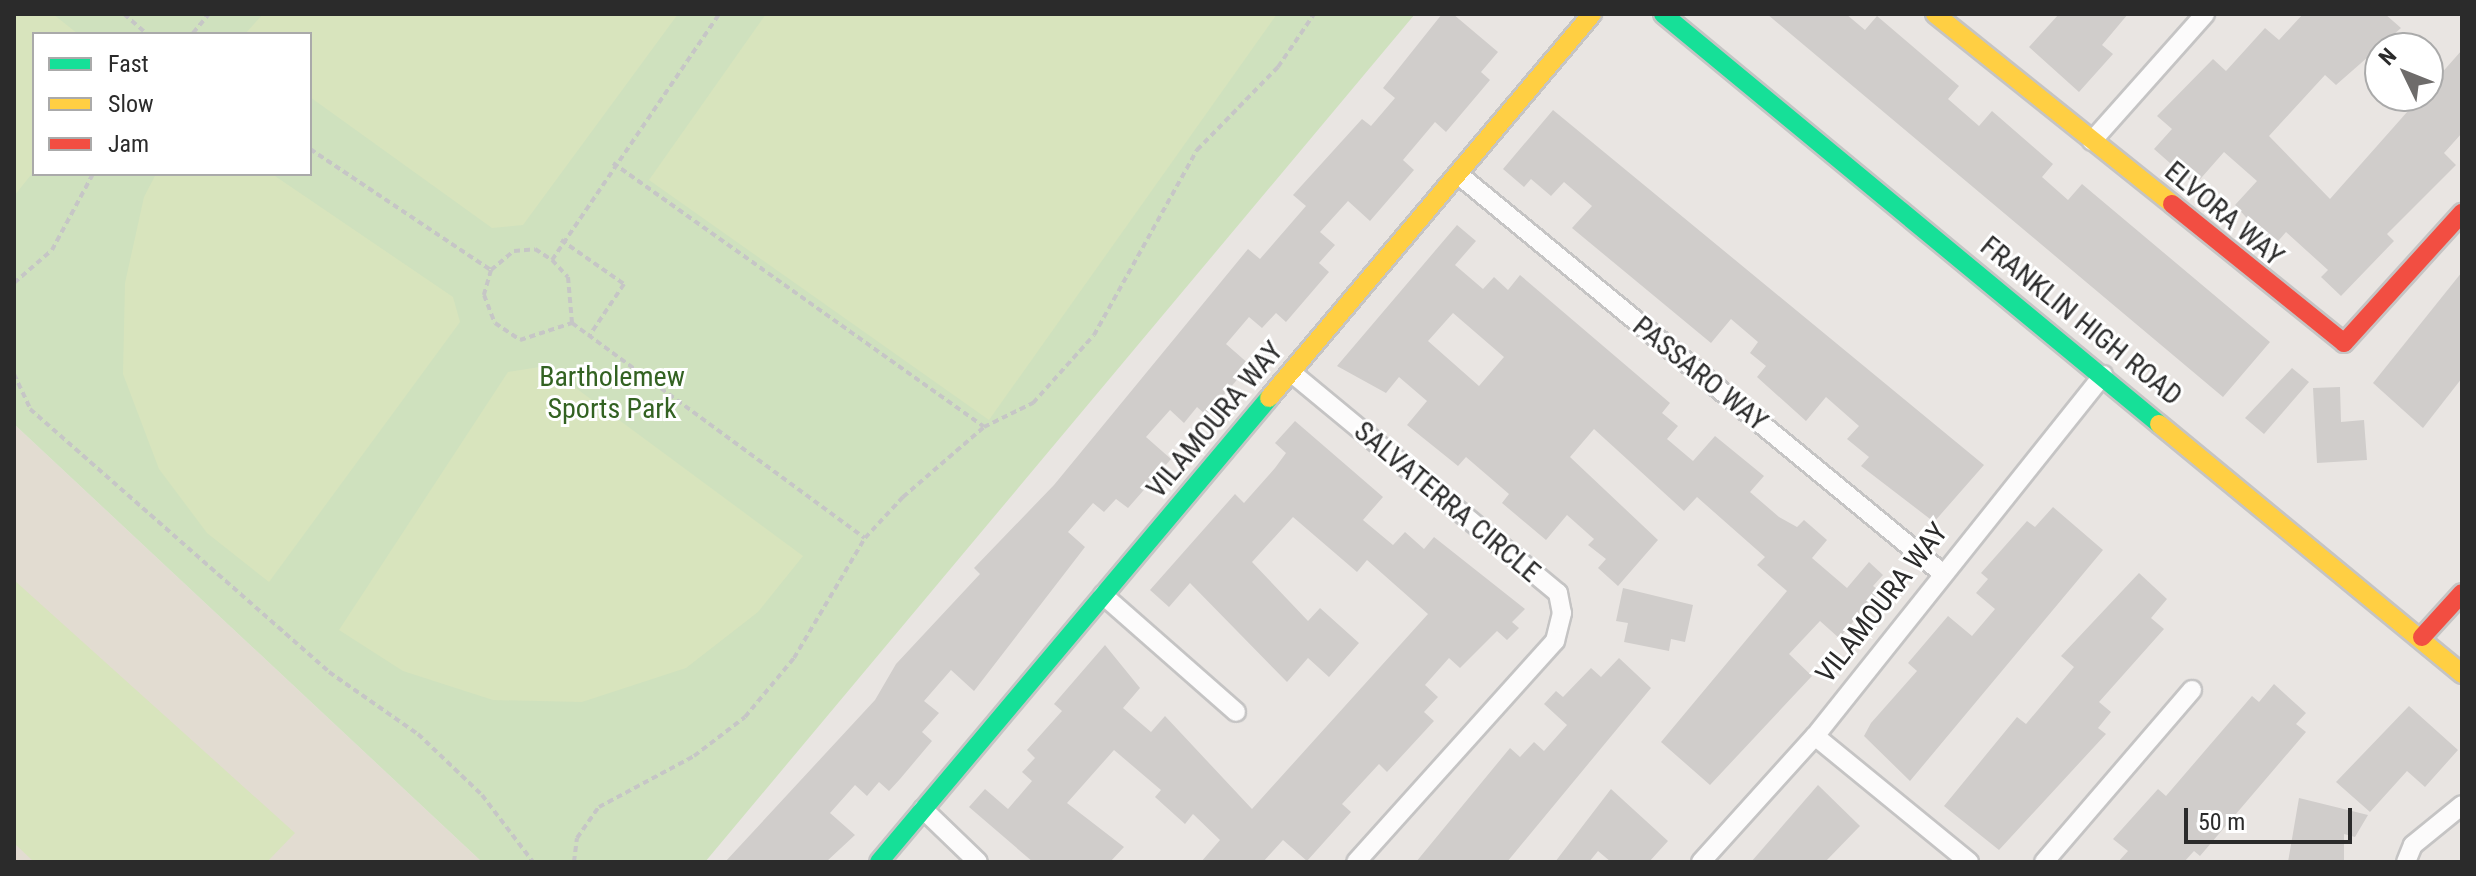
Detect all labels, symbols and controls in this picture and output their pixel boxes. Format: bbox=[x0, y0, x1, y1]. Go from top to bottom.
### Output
legend bbox=[32, 32, 312, 176]
north arrow bbox=[2364, 32, 2444, 112]
text: N bbox=[2374, 43, 2401, 70]
text: Fast bbox=[108, 50, 149, 78]
text: Slow bbox=[108, 90, 154, 118]
text: Jam bbox=[108, 130, 149, 158]
street label: ELVORA WAY bbox=[2158, 155, 2290, 273]
street label: FRANKLIN HIGH ROAD bbox=[1974, 229, 2188, 413]
street label: PASSARO WAY bbox=[1626, 310, 1774, 438]
street label: VILAMOURA WAY bbox=[1140, 335, 1290, 505]
park label: Bartholemew Sports Park bbox=[539, 360, 685, 426]
street label: SALVATERRA CIRCLE bbox=[1347, 414, 1547, 590]
street label: VILAMOURA WAY bbox=[1809, 516, 1955, 690]
scale bar bbox=[2188, 792, 2356, 842]
text: 50 m bbox=[2198, 808, 2245, 836]

